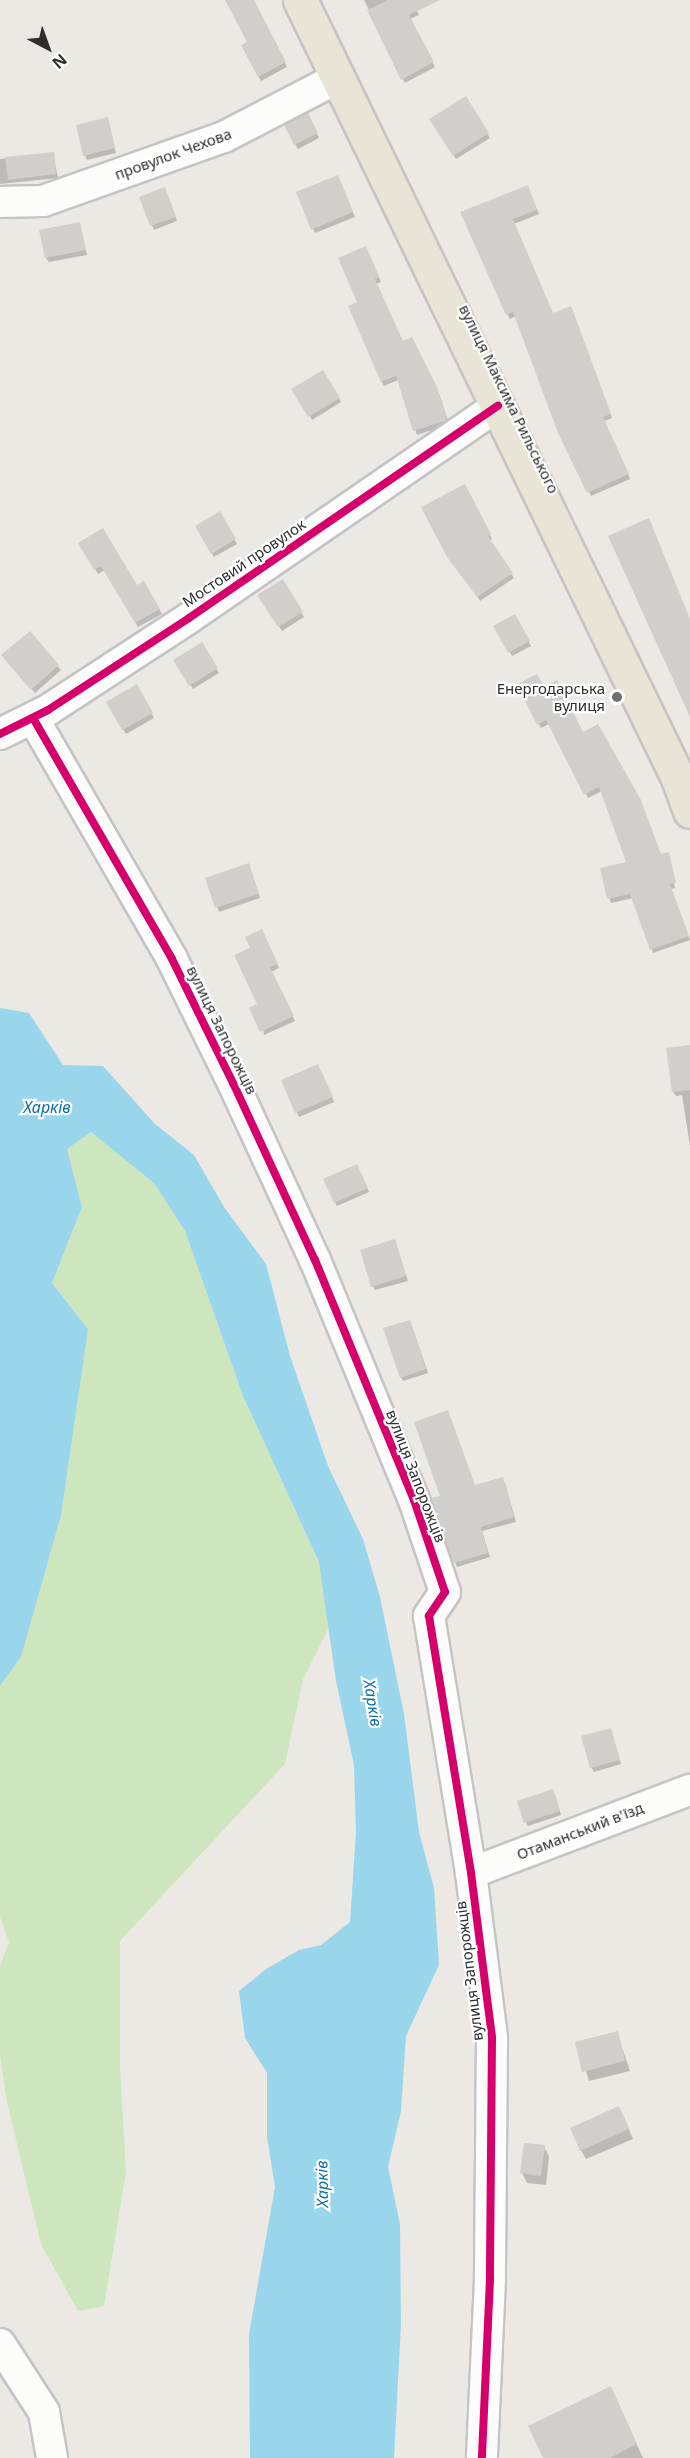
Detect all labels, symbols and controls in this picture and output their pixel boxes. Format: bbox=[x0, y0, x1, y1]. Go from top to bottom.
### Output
north arrow bbox=[18, 18, 78, 78]
text: N bbox=[48, 49, 72, 74]
street label: провулок Чехова bbox=[112, 125, 234, 183]
street label: вулиця Максима Рильського bbox=[455, 302, 563, 496]
street label: Мостовий провулок bbox=[179, 515, 309, 611]
place label: Енергодарська вулиця bbox=[497, 679, 605, 714]
marker: Енергодарська вулиця bbox=[610, 690, 624, 704]
street label: вулиця Запорожців bbox=[183, 963, 261, 1097]
water label: Харків bbox=[23, 1097, 71, 1117]
street label: вулиця Запорожців bbox=[382, 1407, 450, 1545]
water label: Харків bbox=[360, 1678, 386, 1728]
street label: Отаманський в'їзд bbox=[514, 1799, 646, 1863]
street label: вулиця Запорожців bbox=[451, 1900, 487, 2042]
water label: Харків bbox=[312, 2160, 332, 2208]

